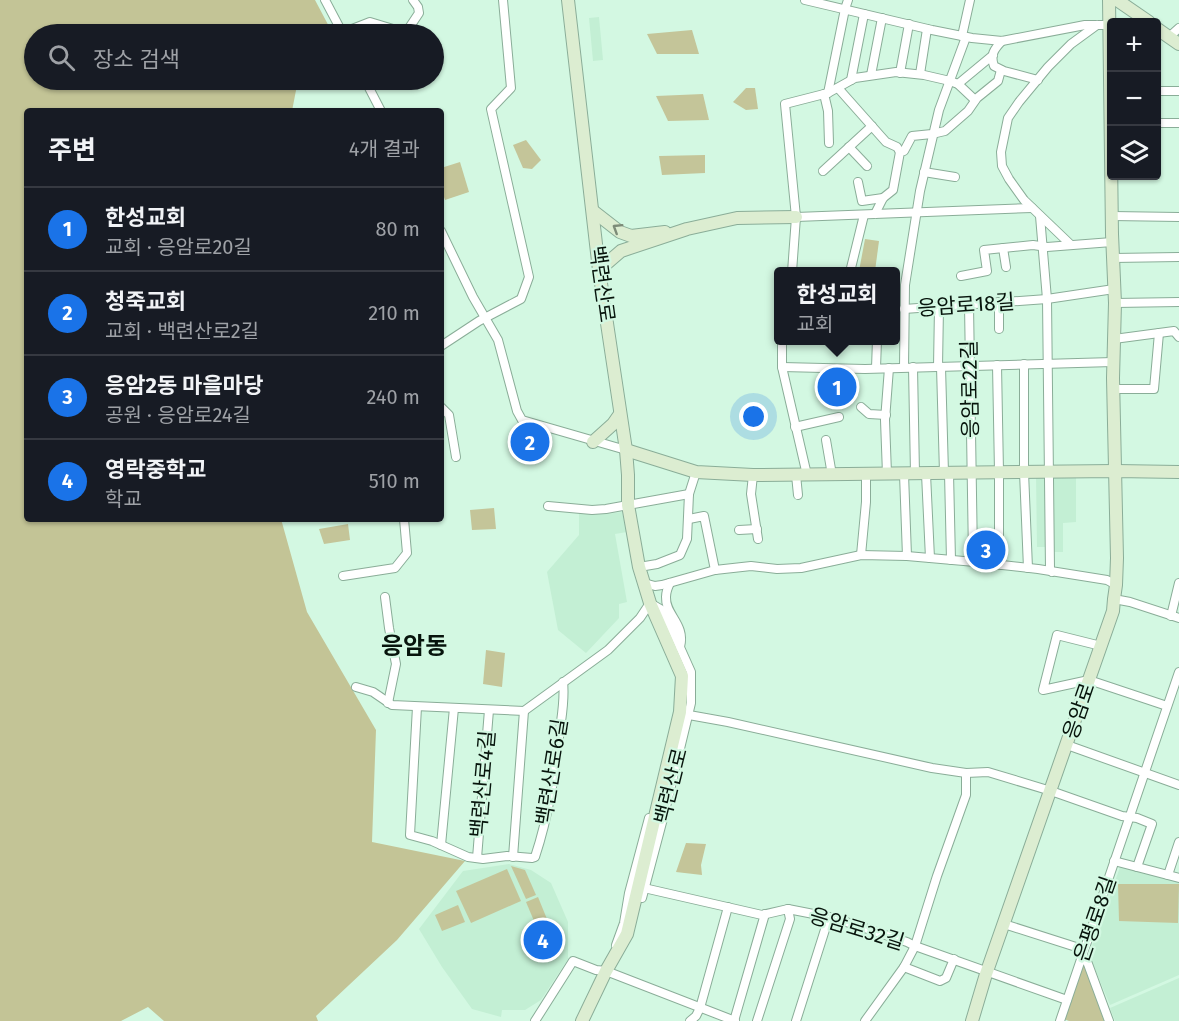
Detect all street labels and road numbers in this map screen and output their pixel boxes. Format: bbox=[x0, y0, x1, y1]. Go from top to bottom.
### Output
street label: 백련산로 bbox=[584, 244, 620, 324]
street label: 응암로18길 bbox=[916, 289, 1016, 321]
street label: 응암로22길 bbox=[956, 340, 984, 438]
street label: 응암로 bbox=[1057, 679, 1101, 743]
street label: 백련산로6길 bbox=[531, 717, 573, 827]
street label: 백련산로4길 bbox=[465, 729, 501, 839]
street label: 백련산로 bbox=[649, 745, 693, 827]
street label: 은평로8길 bbox=[1068, 873, 1122, 965]
street label: 응암로32길 bbox=[806, 902, 908, 956]

